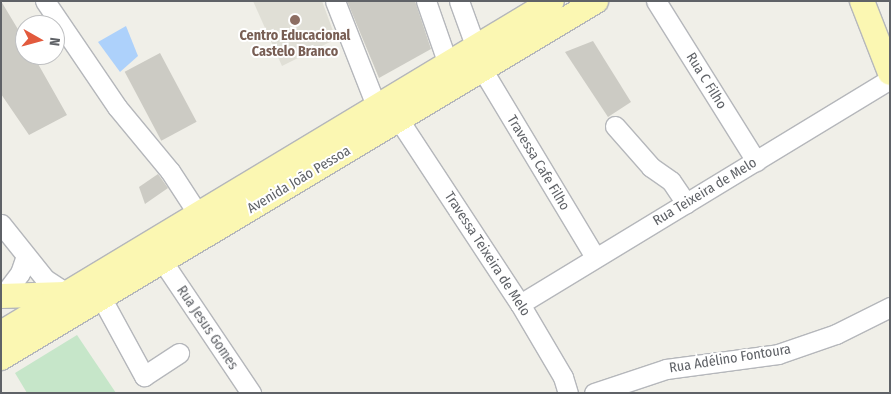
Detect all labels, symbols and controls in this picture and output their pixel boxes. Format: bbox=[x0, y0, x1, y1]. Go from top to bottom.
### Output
marker: Centro Educacional Castelo Branco bbox=[289, 14, 301, 26]
north arrow bbox=[15, 15, 65, 65]
place label: Centro Educacional Castelo Branco bbox=[240, 28, 350, 60]
text: N bbox=[45, 37, 63, 47]
street label: Rua C Filho bbox=[682, 50, 730, 112]
street label: Travessa Cafe Filho bbox=[503, 112, 573, 214]
street label: Avenida João Pessoa bbox=[244, 143, 354, 217]
street label: Rua Teixeira de Melo bbox=[650, 154, 760, 230]
street label: Travessa Teixeira de Melo bbox=[440, 189, 534, 319]
street label: Rua Jesus Gomes bbox=[173, 283, 241, 373]
street label: Rua Adélino Fontoura bbox=[668, 341, 792, 377]

